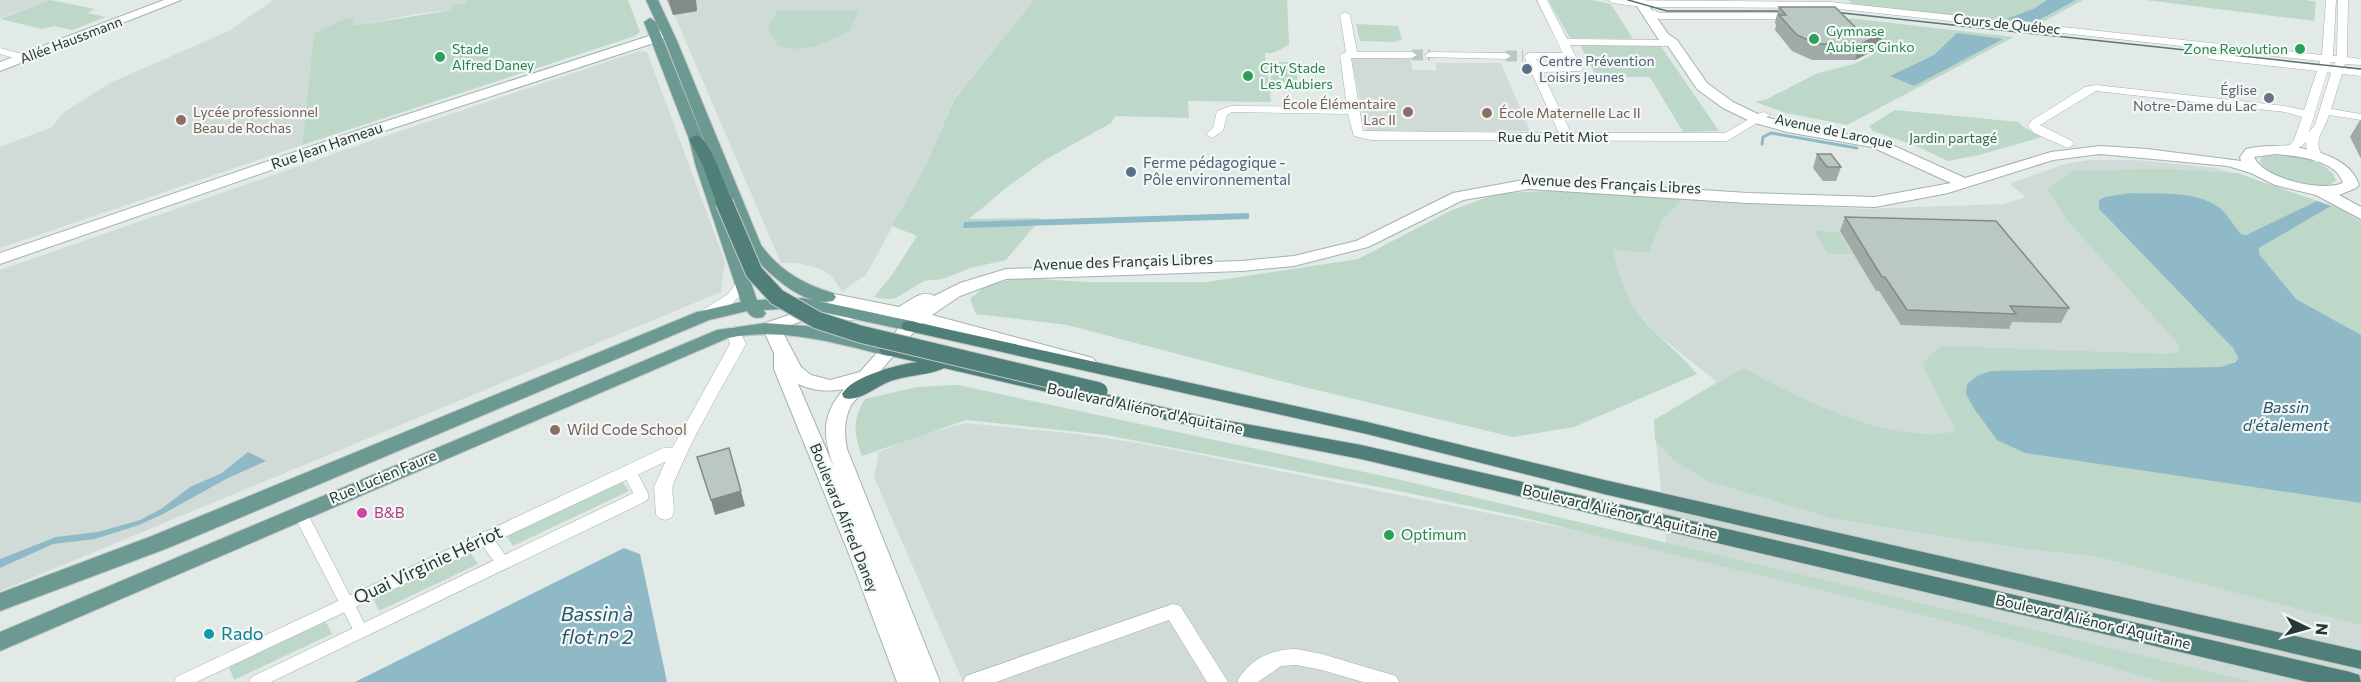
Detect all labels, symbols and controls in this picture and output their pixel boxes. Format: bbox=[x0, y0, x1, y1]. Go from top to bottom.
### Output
street label: Cours de Québec bbox=[1953, 9, 2061, 38]
street label: Allée Haussmann bbox=[17, 12, 124, 67]
place label: Gymnase Aubiers Ginko bbox=[1826, 22, 1915, 55]
marker: Gymnase Aubiers Ginko bbox=[1807, 32, 1821, 46]
place label: Stade Alfred Daney bbox=[452, 40, 534, 73]
place label: Zone Revolution bbox=[2184, 40, 2288, 57]
marker: Zone Revolution bbox=[2293, 42, 2307, 56]
marker: Stade Alfred Daney bbox=[433, 50, 447, 64]
place label: Centre Prévention Loisirs Jeunes bbox=[1539, 52, 1655, 85]
place label: City Stade Les Aubiers bbox=[1260, 59, 1333, 92]
marker: Centre Prévention Loisirs Jeunes bbox=[1520, 62, 1534, 76]
marker: City Stade Les Aubiers bbox=[1241, 69, 1255, 83]
place label: Église Notre-Dame du Lac bbox=[2133, 81, 2257, 114]
marker: Église Notre-Dame du Lac bbox=[2262, 91, 2276, 105]
place label: École Élémentaire Lac II bbox=[1283, 95, 1396, 128]
place label: Lycée professionnel Beau de Rochas bbox=[193, 103, 318, 136]
place label: École Maternelle Lac II bbox=[1499, 104, 1641, 121]
marker: École Élémentaire Lac II bbox=[1401, 105, 1415, 119]
marker: École Maternelle Lac II bbox=[1480, 106, 1494, 120]
street label: Avenue de Laroque bbox=[1774, 110, 1895, 151]
marker: Lycée professionnel Beau de Rochas bbox=[174, 113, 188, 127]
street label: Rue Jean Hameau bbox=[268, 117, 385, 173]
street label: Rue du Petit Miot bbox=[1498, 128, 1608, 145]
park label: Jardin partagé bbox=[1909, 129, 1997, 146]
place label: Ferme pédagogique - Pôle environnemental bbox=[1143, 153, 1291, 188]
marker: Ferme pédagogique - Pôle environnemental bbox=[1124, 165, 1138, 179]
street label: Avenue des Français Libres bbox=[1520, 169, 1702, 197]
street label: Avenue des Français Libres bbox=[1032, 249, 1214, 273]
street label: Boulevard Aliénor d'Aquitaine bbox=[1046, 378, 1245, 438]
water label: Bassin d'étalement bbox=[2243, 397, 2330, 434]
place label: Wild Code School bbox=[567, 420, 687, 438]
marker: Wild Code School bbox=[548, 423, 562, 437]
street label: Boulevard Alfred Daney bbox=[807, 440, 883, 595]
street label: Rue Lucien Faure bbox=[326, 445, 439, 507]
street label: Boulevard Aliénor d'Aquitaine bbox=[1521, 480, 1720, 542]
place label: B&B bbox=[374, 503, 405, 521]
marker: B&B bbox=[355, 506, 369, 520]
street label: Quai Virginie Hériot bbox=[350, 520, 505, 608]
place label: Optimum bbox=[1401, 525, 1467, 543]
marker: Optimum bbox=[1382, 528, 1396, 542]
street label: Boulevard Aliénor d'Aquitaine bbox=[1994, 590, 2193, 652]
north arrow bbox=[2277, 598, 2337, 658]
water label: Bassin à flot n° 2 bbox=[561, 601, 633, 648]
place label: Rado bbox=[221, 622, 264, 644]
text: N bbox=[2312, 623, 2332, 636]
marker: Rado bbox=[202, 627, 216, 641]

